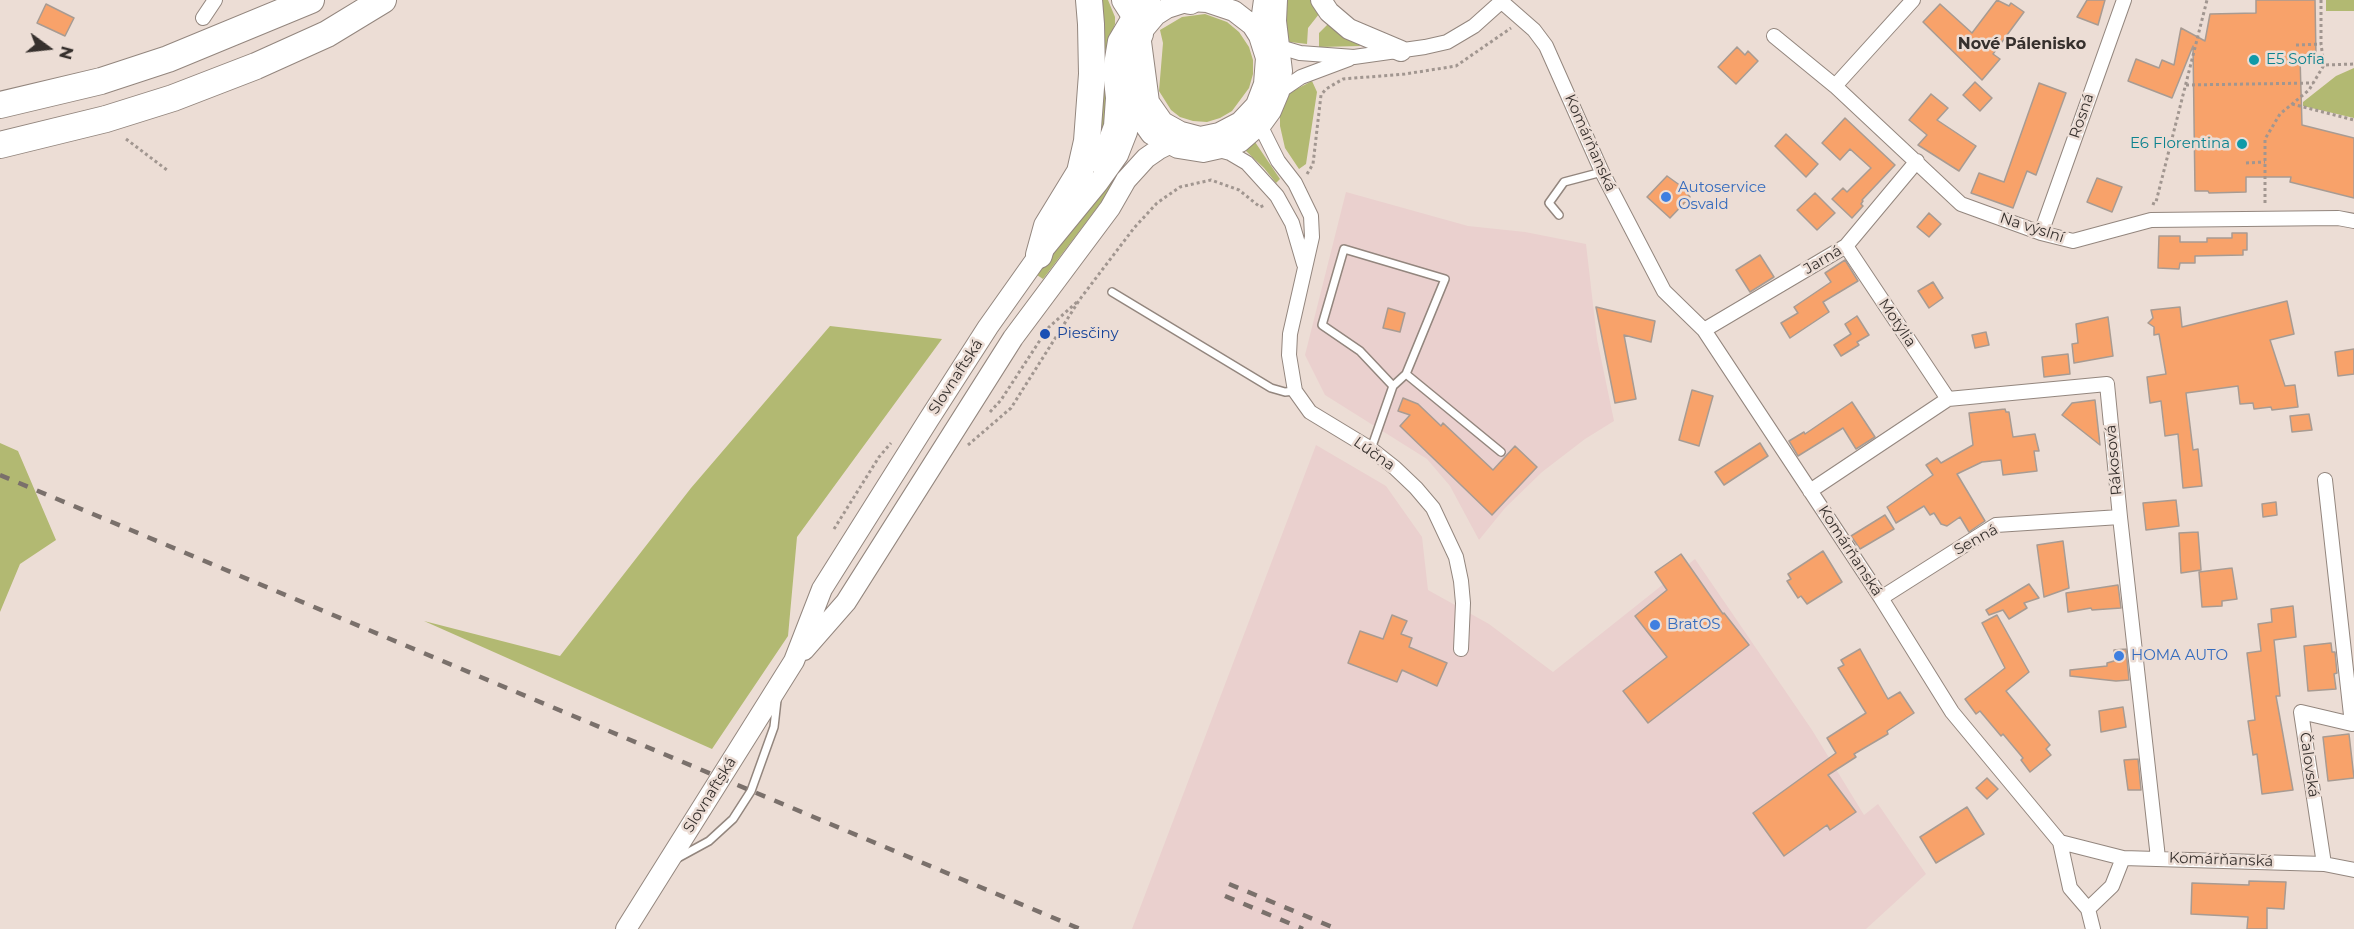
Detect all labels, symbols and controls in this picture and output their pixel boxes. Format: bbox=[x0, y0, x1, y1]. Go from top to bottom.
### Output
north arrow bbox=[18, 18, 78, 78]
district label: Nové Pálenisko bbox=[1958, 34, 2086, 54]
text: N bbox=[55, 44, 77, 61]
place label: E5 Sofia bbox=[2266, 51, 2325, 69]
marker: E5 Sofia bbox=[2247, 53, 2261, 67]
street label: Rosná bbox=[2066, 91, 2098, 141]
street label: Komárňanská bbox=[1561, 92, 1619, 194]
place label: E6 Florentina bbox=[2130, 135, 2230, 153]
marker: E6 Florentina bbox=[2235, 137, 2249, 151]
place label: Autoservice Osvald bbox=[1678, 179, 1766, 214]
marker: Autoservice Osvald bbox=[1659, 190, 1673, 204]
street label: Na výslní bbox=[1998, 209, 2066, 247]
street label: Jarná bbox=[1801, 242, 1845, 278]
street label: Motýlia bbox=[1874, 295, 1920, 351]
place label: Piesčiny bbox=[1057, 325, 1119, 343]
marker: Piesčiny bbox=[1038, 327, 1052, 341]
street label: Slovnaftská bbox=[925, 336, 987, 418]
street label: Rákosová bbox=[2102, 424, 2126, 496]
street label: Lúčna bbox=[1350, 433, 1398, 475]
street label: Komárňanská bbox=[1814, 502, 1886, 600]
street label: Senná bbox=[1951, 521, 2001, 559]
place label: BratOS bbox=[1667, 616, 1720, 634]
marker: BratOS bbox=[1648, 618, 1662, 632]
place label: HOMA AUTO bbox=[2131, 647, 2228, 665]
marker: HOMA AUTO bbox=[2112, 649, 2126, 663]
street label: Čalovská bbox=[2296, 731, 2322, 799]
street label: Slovnaftská bbox=[680, 754, 740, 836]
street label: Komárňanská bbox=[2168, 849, 2274, 871]

